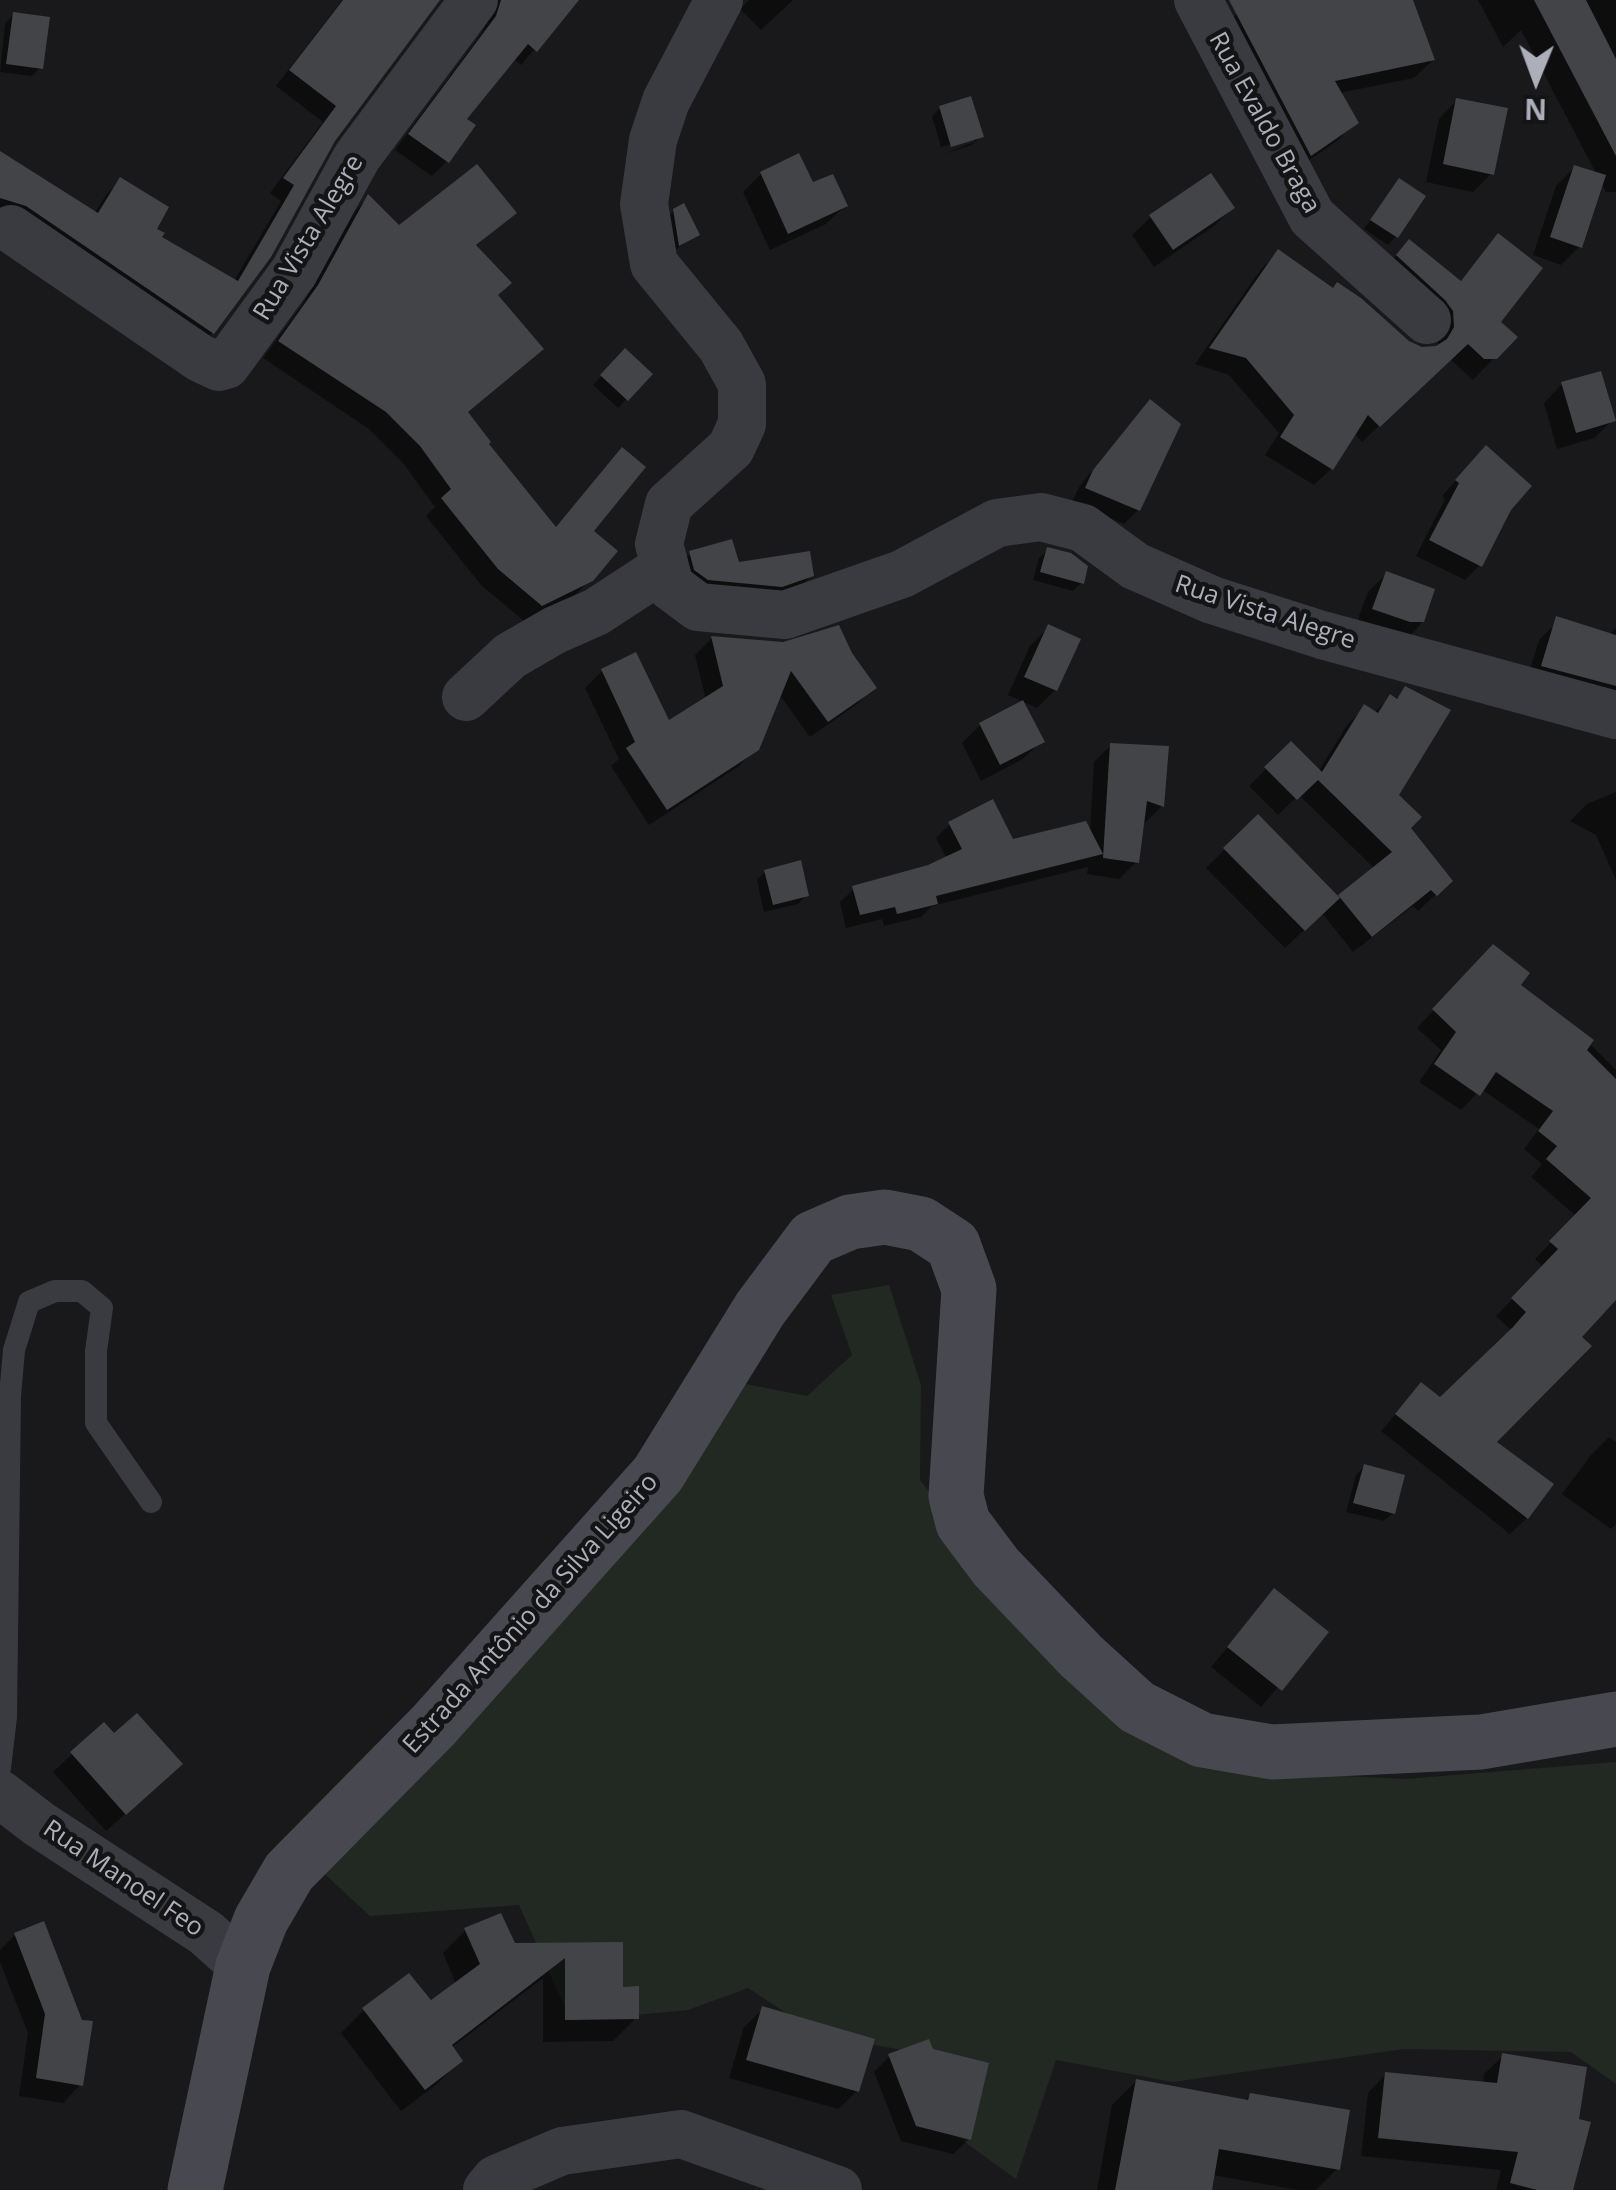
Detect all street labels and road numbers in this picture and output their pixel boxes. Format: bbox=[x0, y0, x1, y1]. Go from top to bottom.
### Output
street label: Rua Evaldo Braga bbox=[1202, 27, 1326, 219]
street label: Rua Vista Alegre bbox=[248, 150, 370, 326]
street label: Rua Vista Alegre bbox=[1171, 570, 1359, 656]
street label: Estrada Antônio da Silva Ligeiro bbox=[397, 1468, 665, 1760]
street label: Rua Manoel Feo bbox=[37, 1814, 209, 1944]

